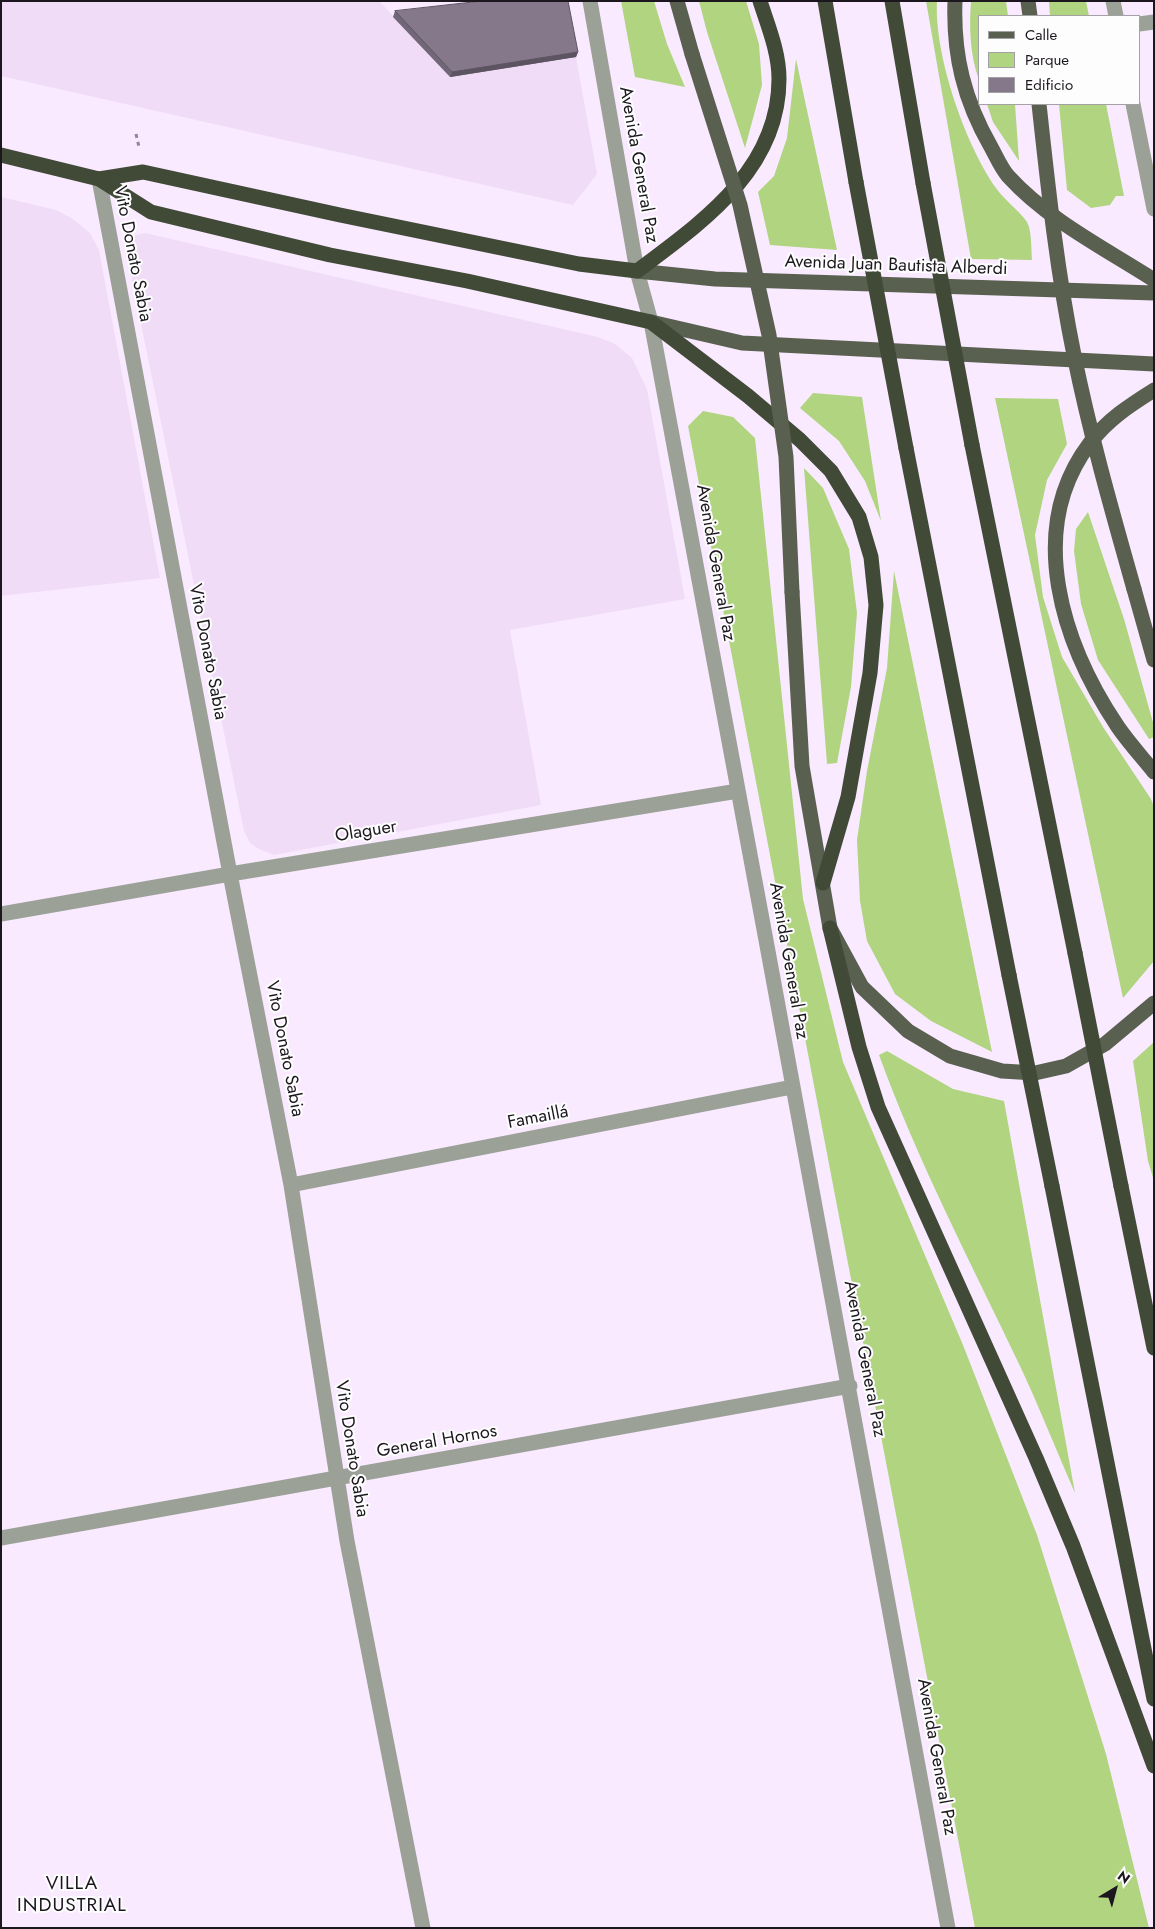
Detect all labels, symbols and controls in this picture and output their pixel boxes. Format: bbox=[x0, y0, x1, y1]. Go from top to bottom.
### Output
legend bbox=[978, 15, 1140, 105]
text: Calle bbox=[1025, 24, 1057, 46]
text: Parque bbox=[1025, 49, 1069, 71]
text: Edificio bbox=[1025, 74, 1073, 96]
street label: Avenida General Paz bbox=[614, 85, 662, 245]
street label: Vito Donato Sabia bbox=[108, 184, 156, 324]
street label: Avenida Juan Bautista Alberdi bbox=[784, 251, 1008, 281]
street label: Avenida General Paz bbox=[691, 483, 739, 643]
street label: Vito Donato Sabia bbox=[183, 582, 231, 722]
street label: Olaguer bbox=[334, 816, 398, 848]
street label: Avenida General Paz bbox=[764, 881, 812, 1041]
street label: Vito Donato Sabia bbox=[260, 979, 308, 1119]
street label: Famaillá bbox=[506, 1102, 570, 1134]
street label: Avenida General Paz bbox=[838, 1279, 890, 1439]
street label: Vito Donato Sabia bbox=[330, 1379, 372, 1519]
street label: General Hornos bbox=[375, 1421, 499, 1463]
street label: Avenida General Paz bbox=[912, 1677, 960, 1837]
north arrow bbox=[1090, 1864, 1140, 1914]
text: N bbox=[1114, 1866, 1134, 1888]
district label: VILLA INDUSTRIAL bbox=[16, 1873, 128, 1917]

